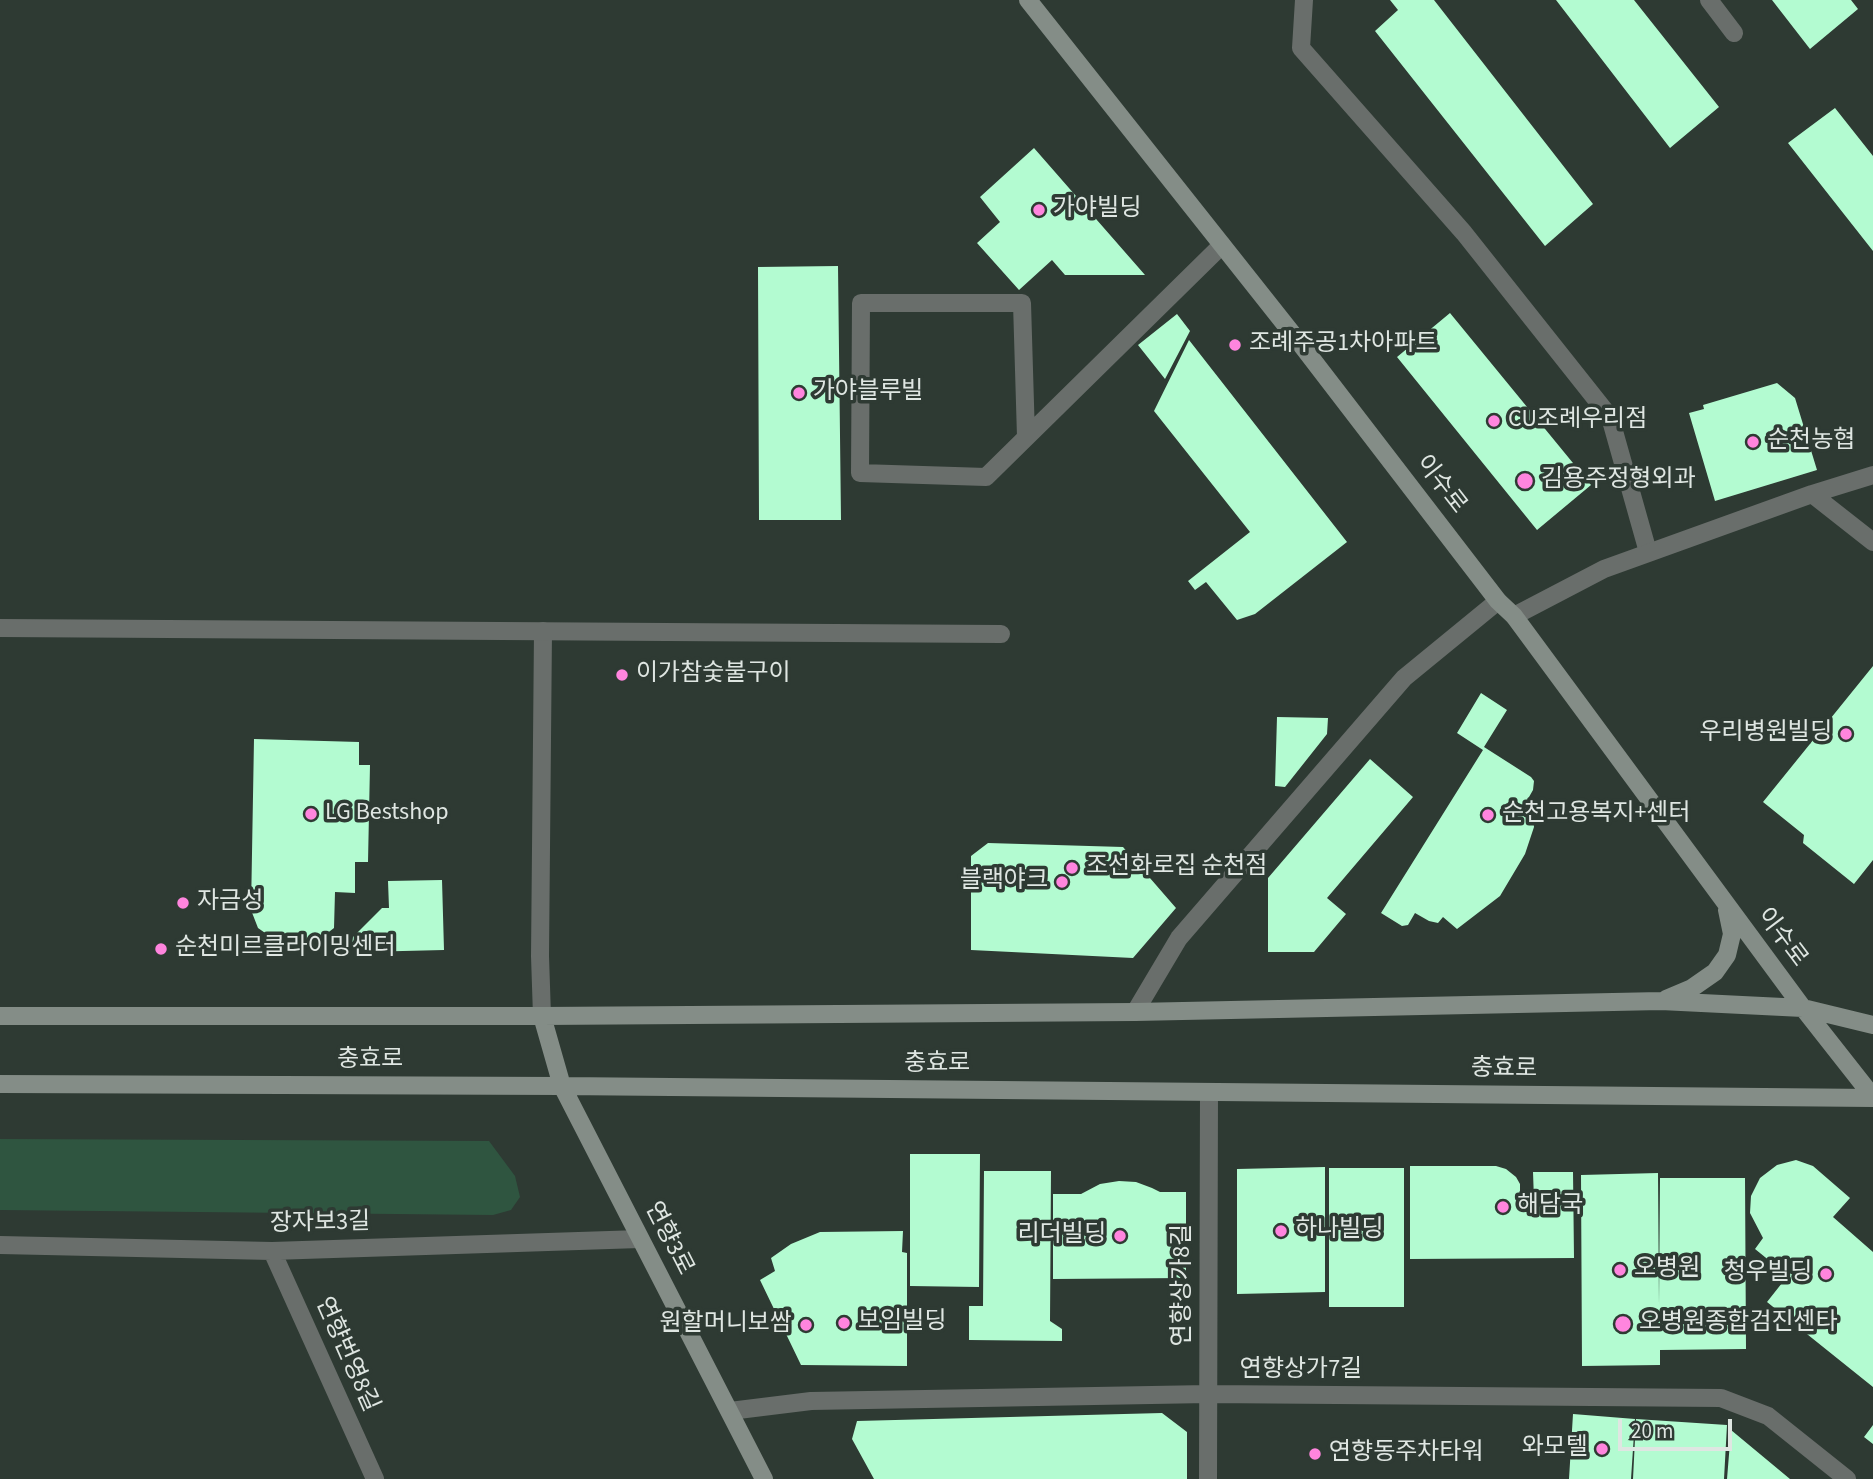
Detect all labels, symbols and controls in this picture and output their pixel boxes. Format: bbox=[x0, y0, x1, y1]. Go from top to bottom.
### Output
place label: 가야빌딩 bbox=[1053, 196, 1141, 224]
marker: 가야빌딩 bbox=[1031, 202, 1047, 218]
place label: 조례주공1차아파트 bbox=[1249, 331, 1438, 359]
marker: 조례주공1차아파트 bbox=[1227, 337, 1243, 353]
place label: 가야블루빌 bbox=[813, 379, 923, 407]
marker: 가야블루빌 bbox=[791, 385, 807, 401]
place label: CU조례우리점 bbox=[1508, 407, 1647, 435]
marker: CU조례우리점 bbox=[1486, 413, 1502, 429]
place label: 순천농협 bbox=[1767, 428, 1855, 456]
marker: 순천농협 bbox=[1745, 434, 1761, 450]
street label: 이수로 bbox=[1408, 450, 1472, 520]
place label: 김용주정형외과 bbox=[1541, 467, 1696, 495]
marker: 김용주정형외과 bbox=[1515, 471, 1535, 491]
place label: 이가참숯불구이 bbox=[636, 661, 791, 689]
marker: 이가참숯불구이 bbox=[614, 667, 630, 683]
place label: 우리병원빌딩 bbox=[1700, 720, 1832, 748]
marker: 우리병원빌딩 bbox=[1838, 726, 1854, 742]
place label: LG Bestshop bbox=[325, 800, 449, 828]
place label: 순천고용복지+센터 bbox=[1502, 801, 1691, 829]
marker: LG Bestshop bbox=[303, 806, 319, 822]
marker: 순천고용복지+센터 bbox=[1480, 807, 1496, 823]
place label: 조선화로집 순천점 bbox=[1086, 854, 1267, 882]
marker: 조선화로집 순천점 bbox=[1064, 860, 1080, 876]
place label: 블랙야크 bbox=[960, 868, 1048, 896]
marker: 블랙야크 bbox=[1054, 874, 1070, 890]
place label: 자금성 bbox=[197, 889, 263, 917]
marker: 자금성 bbox=[175, 895, 191, 911]
street label: 이수로 bbox=[1750, 903, 1812, 973]
place label: 순천미르클라이밍센터 bbox=[175, 935, 396, 963]
marker: 순천미르클라이밍센터 bbox=[153, 941, 169, 957]
street label: 충효로 bbox=[337, 1047, 403, 1075]
street label: 충효로 bbox=[904, 1051, 970, 1079]
street label: 충효로 bbox=[1471, 1055, 1537, 1085]
place label: 해담국 bbox=[1517, 1193, 1583, 1221]
street label: 연향3로 bbox=[637, 1198, 699, 1280]
marker: 해담국 bbox=[1495, 1199, 1511, 1215]
street label: 장자보3길 bbox=[270, 1209, 370, 1239]
place label: 하나빌딩 bbox=[1295, 1217, 1383, 1245]
place label: 리더빌딩 bbox=[1018, 1222, 1106, 1250]
marker: 하나빌딩 bbox=[1273, 1223, 1289, 1239]
street label: 연향상가8길 bbox=[1170, 1224, 1198, 1346]
marker: 리더빌딩 bbox=[1112, 1228, 1128, 1244]
place label: 오병원 bbox=[1634, 1256, 1700, 1284]
place label: 청우빌딩 bbox=[1724, 1260, 1812, 1288]
marker: 오병원 bbox=[1612, 1262, 1628, 1278]
marker: 청우빌딩 bbox=[1818, 1266, 1834, 1282]
street label: 연향번영8길 bbox=[308, 1293, 384, 1417]
place label: 보임빌딩 bbox=[858, 1309, 946, 1337]
place label: 오병원종합검진센타 bbox=[1639, 1310, 1838, 1338]
place label: 원할머니보쌈 bbox=[660, 1311, 792, 1339]
marker: 오병원종합검진센타 bbox=[1613, 1314, 1633, 1334]
marker: 보임빌딩 bbox=[836, 1315, 852, 1331]
marker: 원할머니보쌈 bbox=[798, 1317, 814, 1333]
street label: 연향상가7길 bbox=[1240, 1357, 1362, 1385]
scale bar bbox=[1621, 1406, 1735, 1450]
text: 20 m bbox=[1631, 1416, 1673, 1446]
place label: 와모텔 bbox=[1522, 1435, 1588, 1463]
place label: 연향동주차타워 bbox=[1329, 1440, 1484, 1468]
marker: 와모텔 bbox=[1594, 1441, 1610, 1457]
marker: 연향동주차타워 bbox=[1307, 1446, 1323, 1462]

